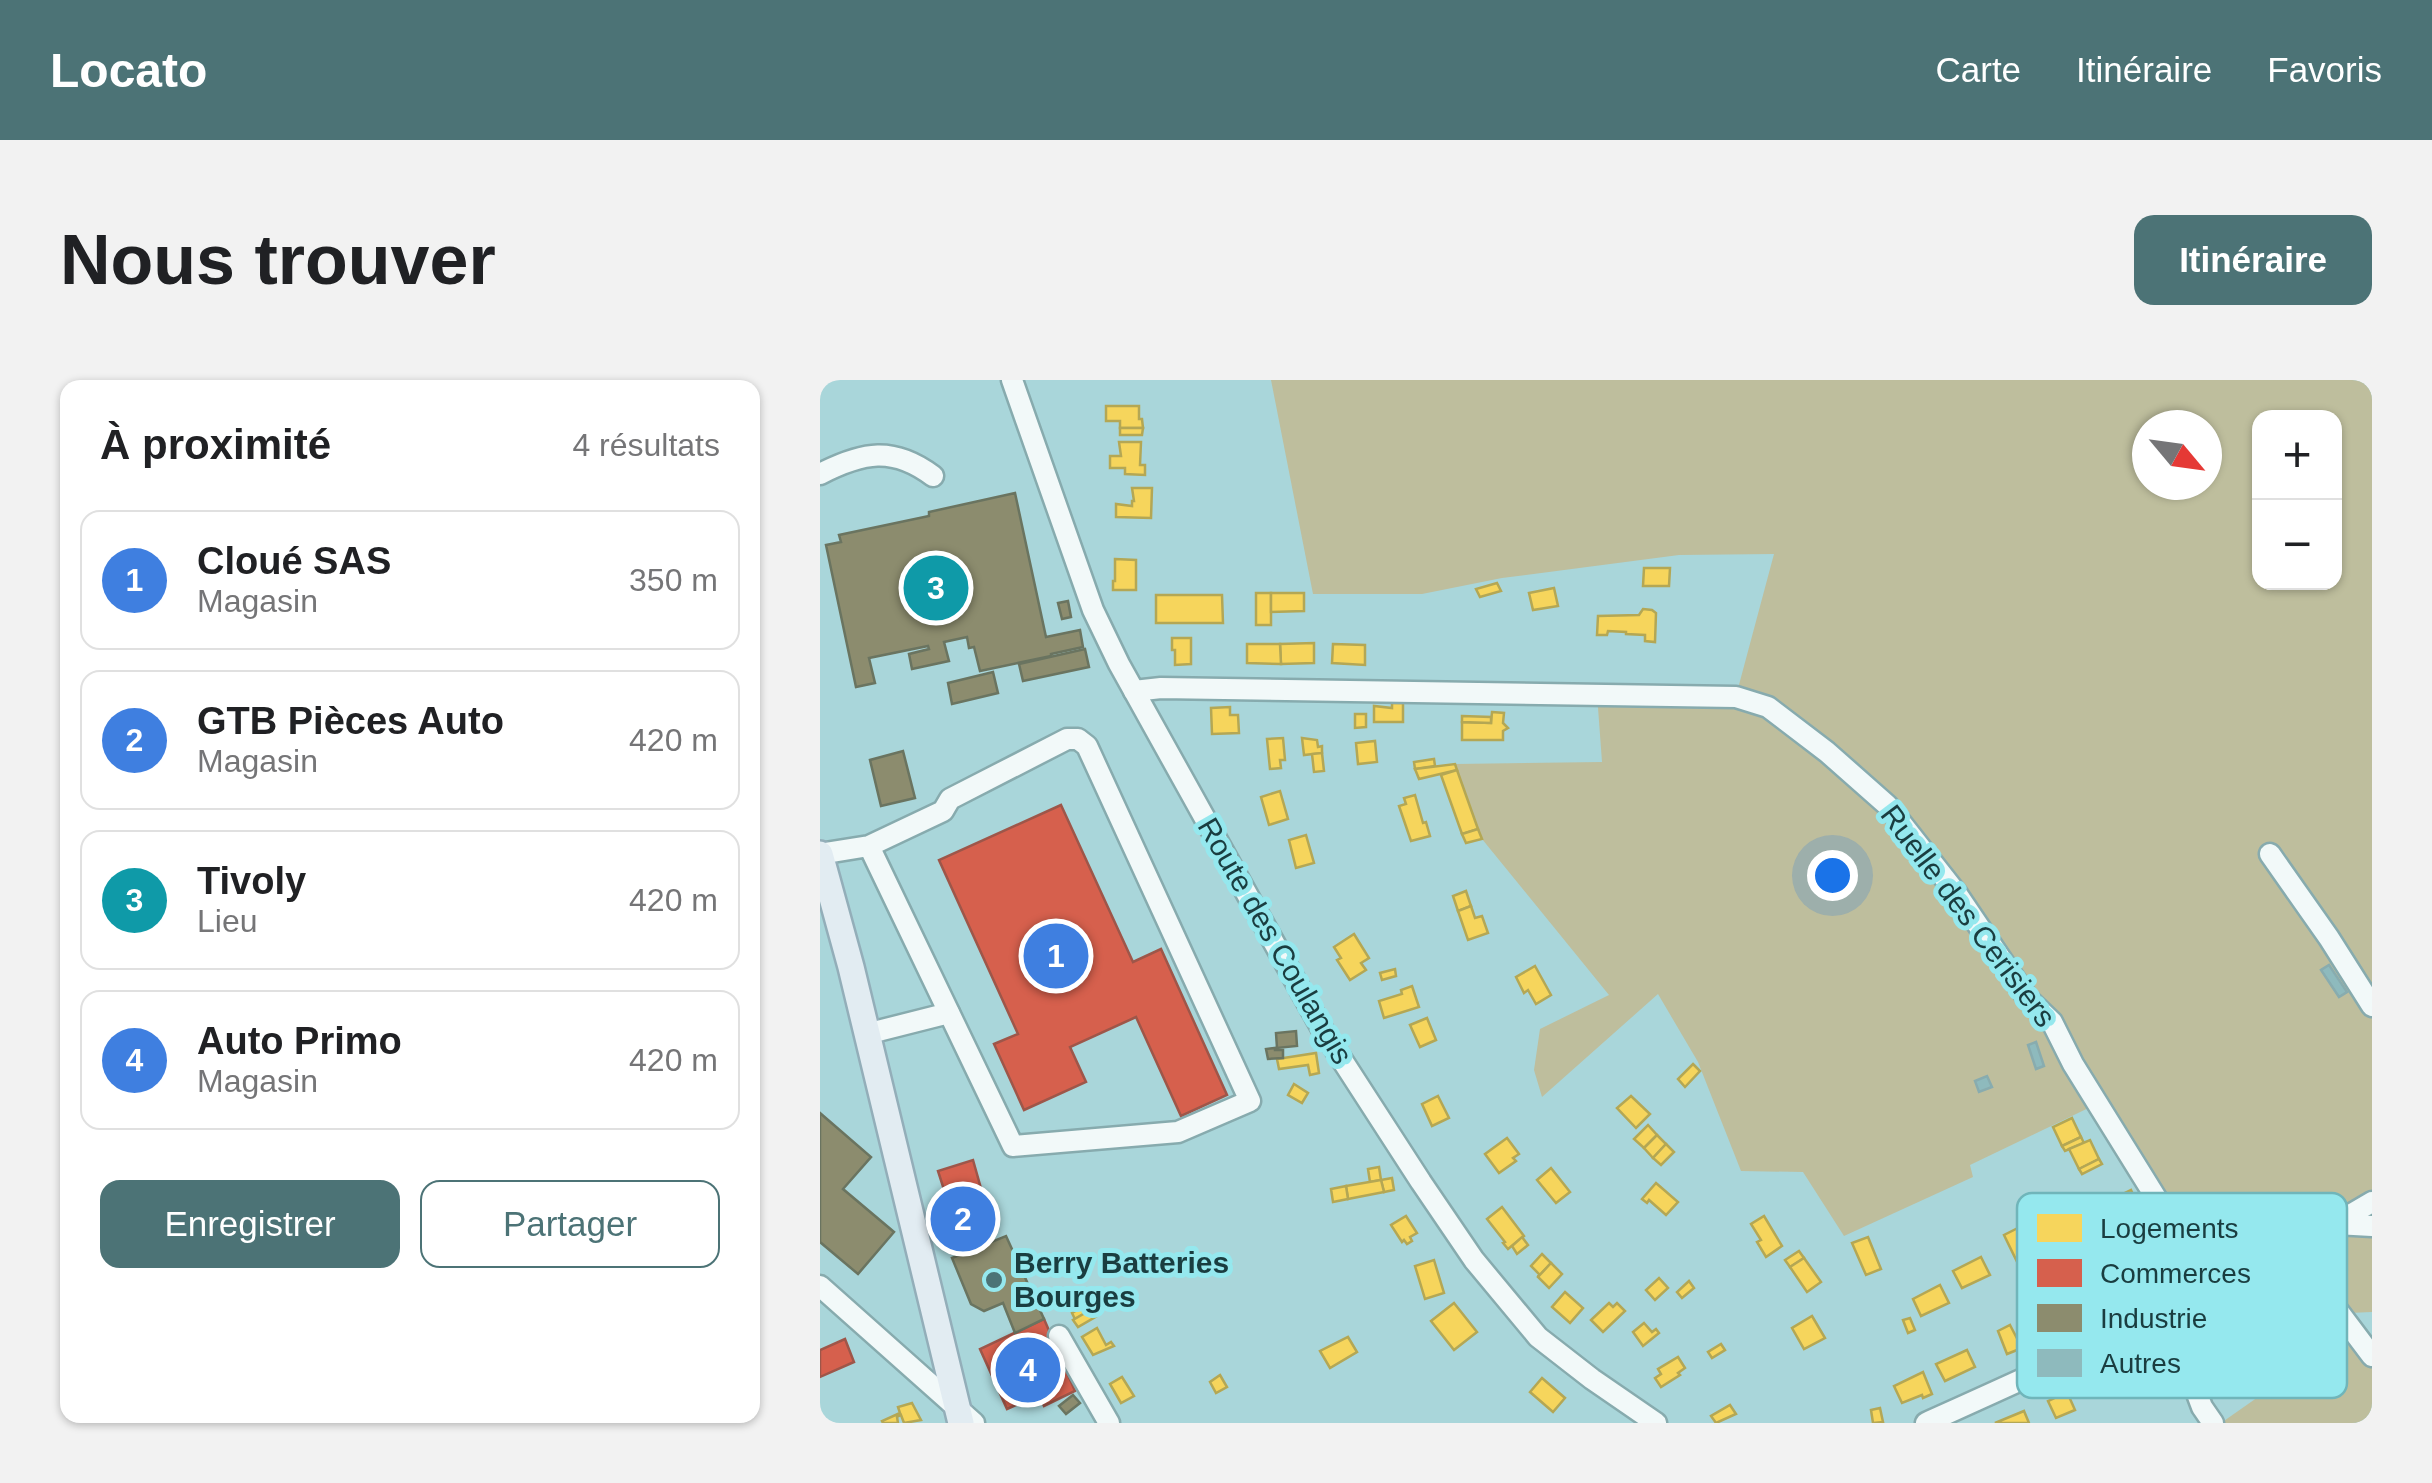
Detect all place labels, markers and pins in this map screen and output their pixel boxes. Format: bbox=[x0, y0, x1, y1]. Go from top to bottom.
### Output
pin: 3 bbox=[904, 550, 968, 626]
pin: 1 bbox=[1024, 918, 1088, 994]
pin: 2 bbox=[930, 1182, 996, 1256]
place label: Berry Batteries Bourges bbox=[1014, 1246, 1229, 1313]
marker: Berry Batteries Bourges bbox=[983, 1269, 1005, 1291]
pin: 4 bbox=[996, 1332, 1060, 1408]

